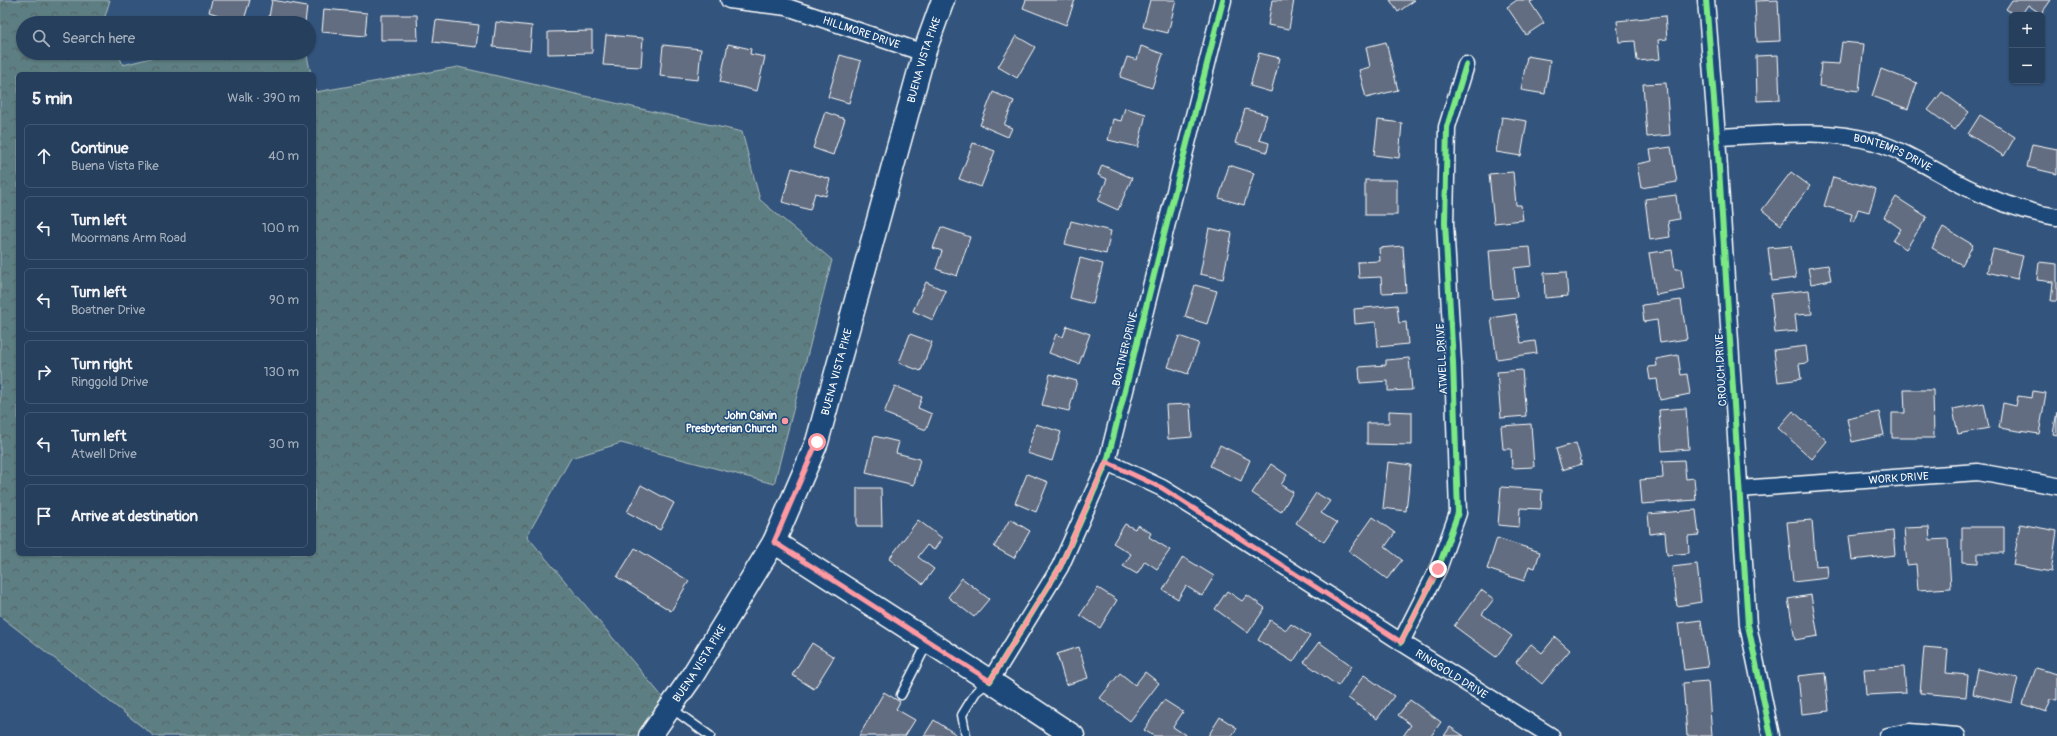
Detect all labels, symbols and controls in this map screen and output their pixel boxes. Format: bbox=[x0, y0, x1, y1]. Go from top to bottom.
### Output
map controls bbox=[2009, 12, 2045, 84]
button: + bbox=[2009, 12, 2045, 48]
street label: HILLMORE DRIVE bbox=[821, 13, 902, 51]
street label: BUENA VISTA PIKE bbox=[904, 15, 943, 104]
search box bbox=[16, 16, 316, 60]
icon: search bbox=[30, 27, 52, 49]
text: Search here bbox=[62, 29, 135, 48]
button: − bbox=[2009, 48, 2045, 84]
text: 5 min bbox=[32, 88, 72, 109]
text: Walk · 390 m bbox=[227, 90, 300, 106]
street label: BONTEMPS DRIVE bbox=[1853, 131, 1935, 174]
text: Continue bbox=[71, 139, 129, 158]
icon: ahead bbox=[33, 145, 55, 167]
text: 40 m bbox=[268, 148, 299, 164]
text: Buena Vista Pike bbox=[71, 158, 159, 174]
text: Turn left bbox=[71, 211, 127, 230]
icon: left bbox=[33, 217, 55, 239]
text: 100 m bbox=[262, 220, 299, 236]
text: Moormans Arm Road bbox=[71, 230, 186, 246]
text: Turn left bbox=[71, 283, 127, 302]
icon: left bbox=[33, 289, 55, 311]
text: 90 m bbox=[269, 292, 299, 308]
text: Boatner Drive bbox=[71, 302, 145, 318]
street label: BOATNER DRIVE bbox=[1109, 310, 1141, 388]
street label: ATWELL DRIVE bbox=[1434, 323, 1450, 395]
street label: BUENA VISTA PIKE bbox=[818, 327, 855, 417]
street label: CROUCH DRIVE bbox=[1713, 333, 1729, 406]
text: Turn right bbox=[71, 355, 132, 374]
icon: right bbox=[33, 361, 55, 383]
text: 130 m bbox=[263, 364, 299, 380]
text: Ringgold Drive bbox=[71, 374, 148, 390]
place label: John Calvin Presbyterian Church bbox=[686, 409, 777, 435]
marker: John Calvin Presbyterian Church bbox=[780, 416, 790, 426]
text: Turn left bbox=[71, 427, 127, 446]
icon: left bbox=[33, 433, 55, 455]
route start bbox=[808, 433, 826, 451]
text: 30 m bbox=[269, 436, 299, 452]
text: Atwell Drive bbox=[71, 446, 137, 462]
street label: WORK DRIVE bbox=[1868, 469, 1930, 486]
icon: arrive bbox=[33, 505, 55, 527]
text: Arrive at destination bbox=[71, 507, 198, 526]
route end bbox=[1429, 560, 1447, 578]
street label: BUENA VISTA PIKE bbox=[670, 622, 729, 704]
street label: RINGGOLD DRIVE bbox=[1413, 646, 1490, 701]

